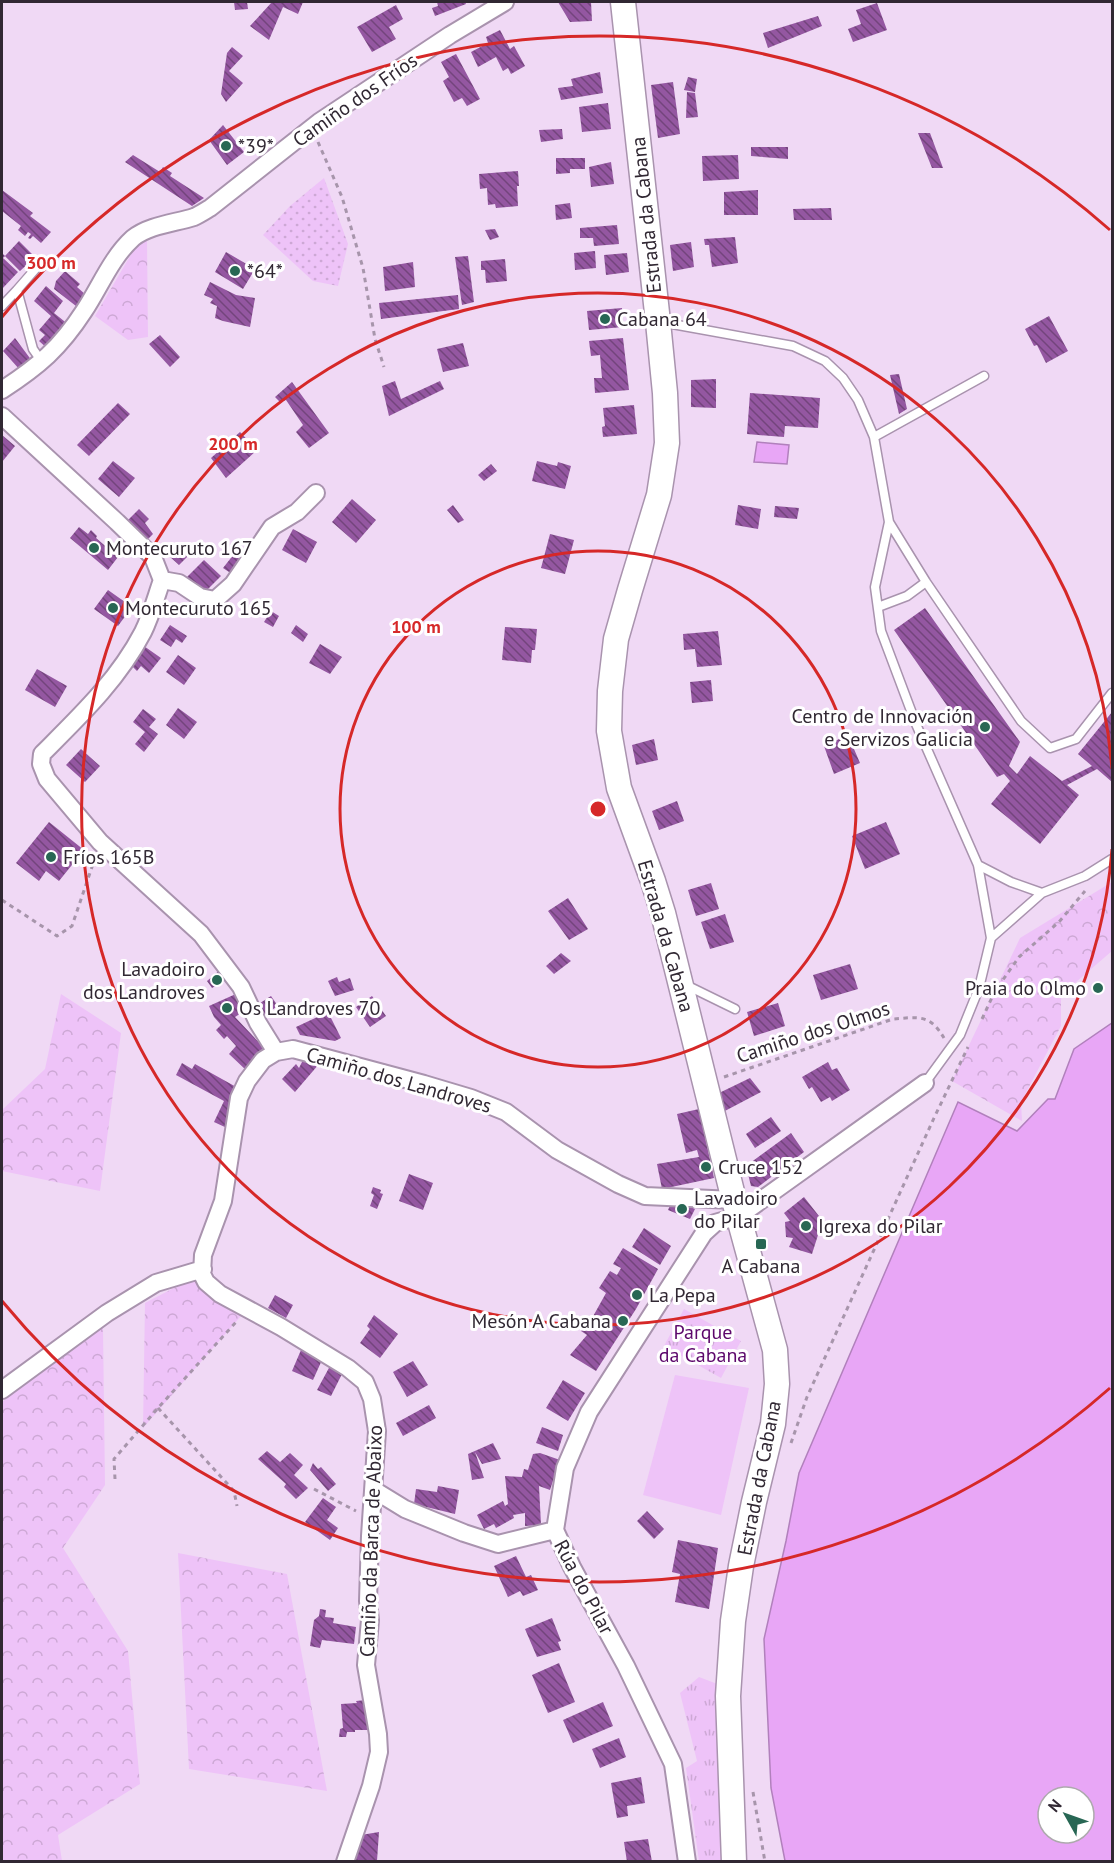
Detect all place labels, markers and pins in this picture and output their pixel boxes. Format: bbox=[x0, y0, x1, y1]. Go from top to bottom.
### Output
place label: *39* bbox=[238, 133, 274, 159]
marker: *39* bbox=[219, 139, 233, 153]
place label: *64* bbox=[247, 258, 283, 284]
marker: *64* bbox=[228, 264, 242, 278]
place label: Cabana 64 bbox=[617, 306, 707, 332]
marker: Cabana 64 bbox=[598, 312, 612, 326]
place label: Montecuruto 167 bbox=[106, 535, 253, 561]
marker: Montecuruto 167 bbox=[87, 541, 101, 555]
place label: Montecuruto 165 bbox=[125, 595, 272, 621]
marker: Montecuruto 165 bbox=[106, 601, 120, 615]
place label: Centro de Innovación e Servizos Galicia bbox=[792, 703, 973, 752]
marker: Centro de Innovación e Servizos Galicia bbox=[978, 720, 992, 734]
centre of rings bbox=[588, 799, 608, 819]
place label: Fríos 165B bbox=[63, 844, 154, 870]
marker: Fríos 165B bbox=[44, 850, 58, 864]
place label: Lavadoiro dos Landroves bbox=[83, 956, 205, 1005]
marker: Lavadoiro dos Landroves bbox=[210, 973, 224, 987]
place label: Praia do Olmo bbox=[965, 975, 1086, 1001]
marker: Praia do Olmo bbox=[1091, 981, 1105, 995]
place label: Os Landroves 70 bbox=[239, 995, 381, 1021]
marker: Os Landroves 70 bbox=[220, 1001, 234, 1015]
place label: Cruce 152 bbox=[718, 1154, 803, 1180]
marker: Cruce 152 bbox=[699, 1160, 713, 1174]
place label: Lavadoiro do Pilar bbox=[694, 1185, 778, 1234]
marker: Lavadoiro do Pilar bbox=[675, 1202, 689, 1216]
place label: Igrexa do Pilar bbox=[818, 1213, 943, 1239]
marker: Igrexa do Pilar bbox=[799, 1219, 813, 1233]
marker: A Cabana bbox=[754, 1237, 768, 1251]
place label: A Cabana bbox=[722, 1253, 800, 1279]
place label: La Pepa bbox=[649, 1282, 716, 1308]
marker: La Pepa bbox=[630, 1288, 644, 1302]
place label: Mesón A Cabana bbox=[471, 1308, 611, 1334]
marker: Mesón A Cabana bbox=[616, 1314, 630, 1328]

